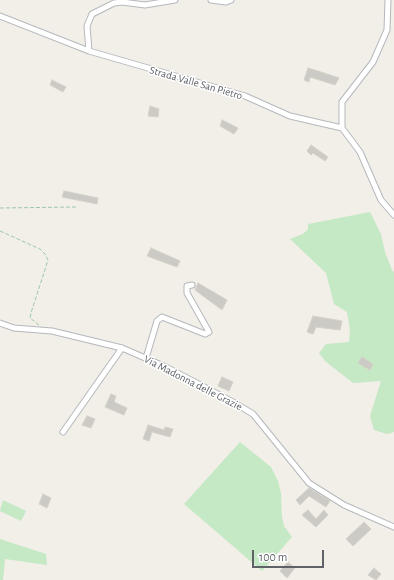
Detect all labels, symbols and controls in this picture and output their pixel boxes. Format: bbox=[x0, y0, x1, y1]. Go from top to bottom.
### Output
street label: Strada Valle San Pietro bbox=[148, 63, 244, 103]
street label: Via Madonna delle Grazie bbox=[142, 352, 244, 414]
scale bar bbox=[254, 542, 326, 568]
text: 100 m bbox=[259, 551, 287, 563]

